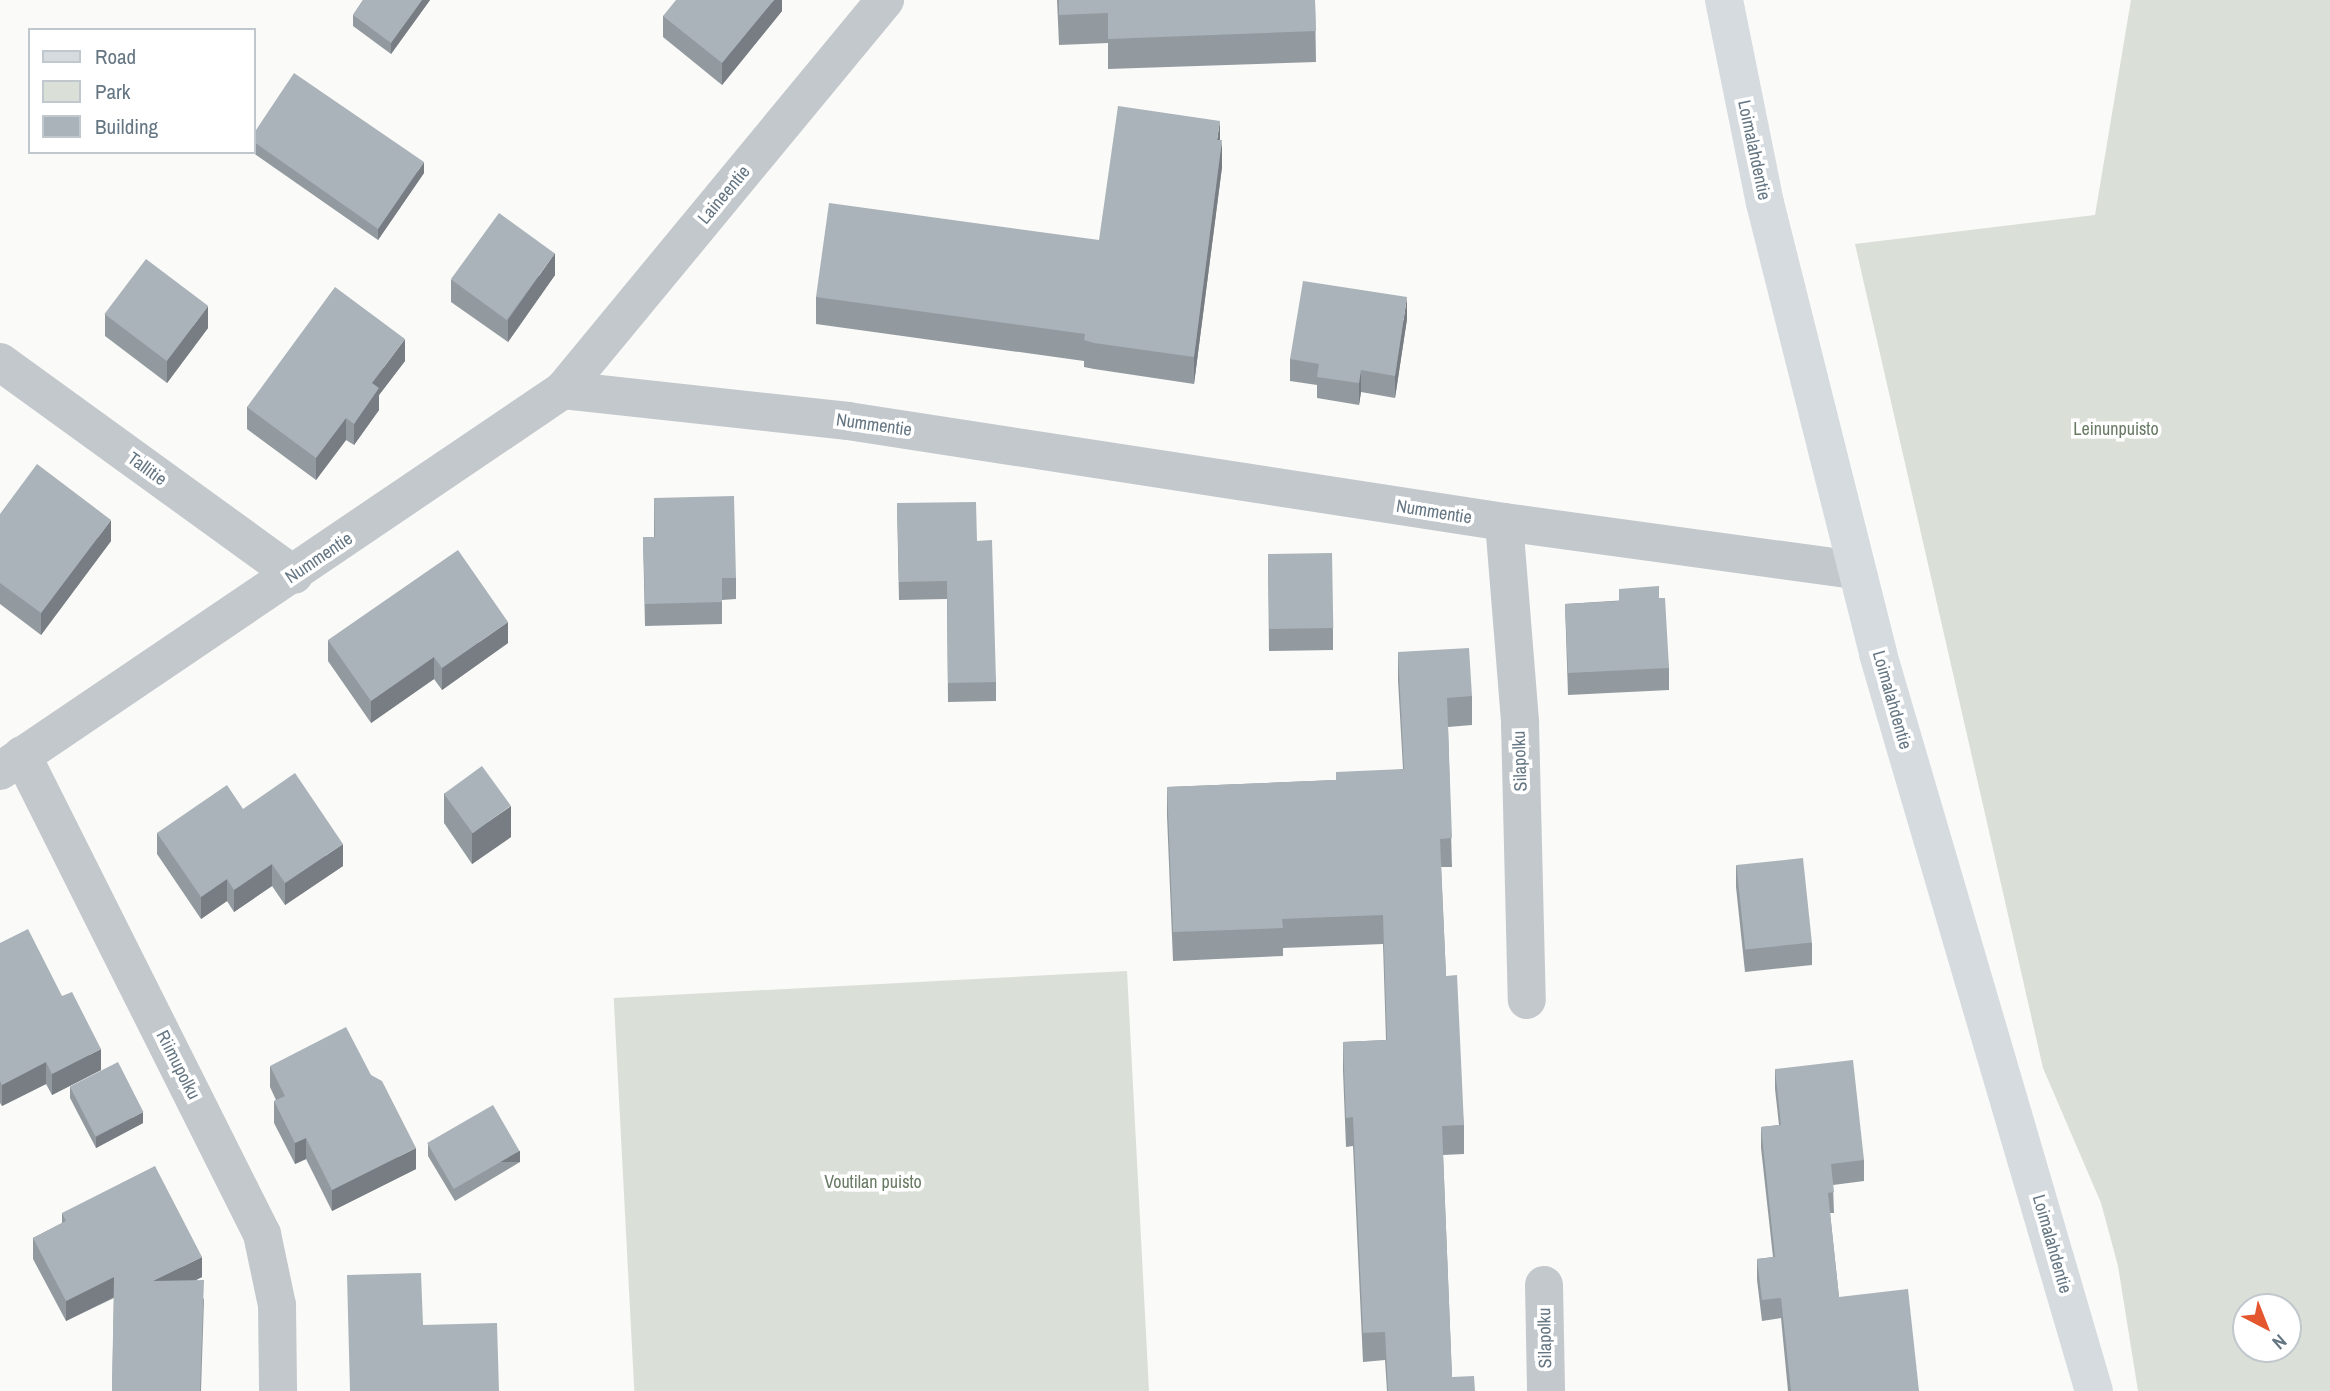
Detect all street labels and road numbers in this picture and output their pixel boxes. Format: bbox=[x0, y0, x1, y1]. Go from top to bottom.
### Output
street label: Loimalahdentie bbox=[1733, 98, 1775, 202]
street label: Laineentie bbox=[693, 161, 755, 229]
street label: Nummentie bbox=[835, 409, 913, 441]
street label: Tallitie bbox=[123, 448, 171, 490]
street label: Nummentie bbox=[1395, 495, 1473, 529]
street label: Nummentie bbox=[281, 528, 357, 588]
street label: Loimalahdentie bbox=[1868, 648, 1916, 752]
street label: Silapolku bbox=[1508, 730, 1532, 792]
street label: Riimupolku bbox=[151, 1027, 205, 1103]
street label: Loimalahdentie bbox=[2028, 1192, 2076, 1296]
street label: Silapolku bbox=[1534, 1307, 1556, 1369]

